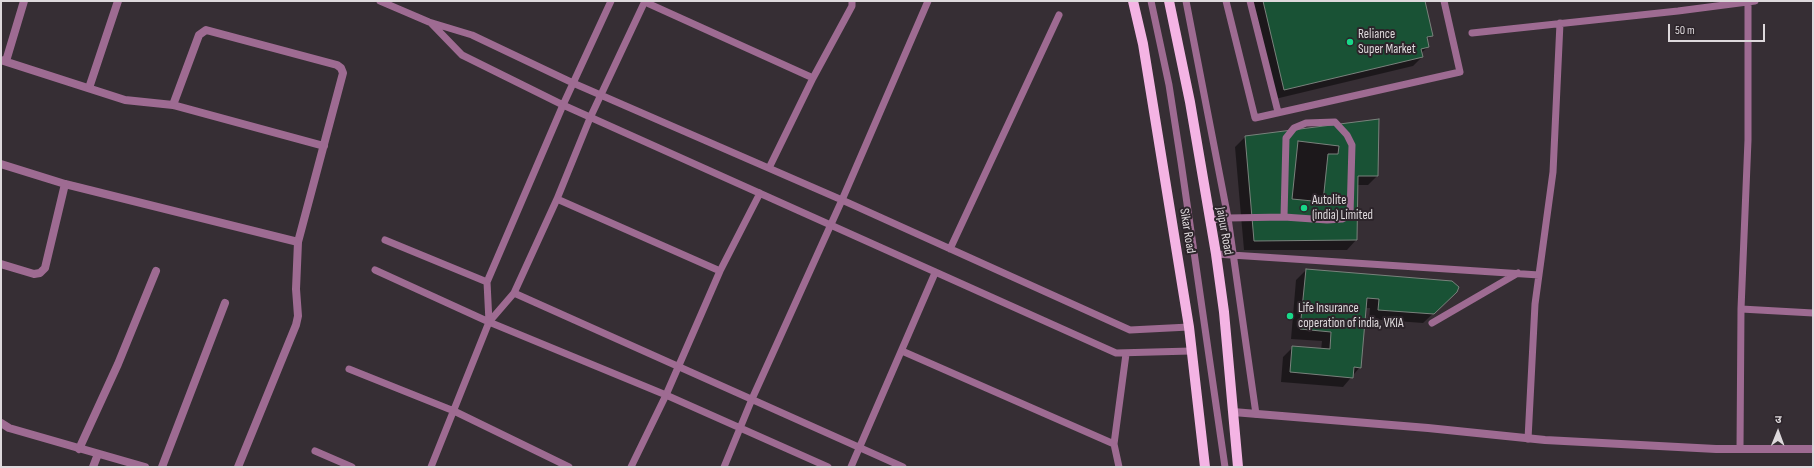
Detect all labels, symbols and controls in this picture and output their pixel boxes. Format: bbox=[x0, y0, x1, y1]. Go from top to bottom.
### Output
scale bar bbox=[1670, 16, 1767, 42]
text: 50 m bbox=[1675, 23, 1695, 38]
place label: Reliance Super Market bbox=[1358, 27, 1416, 58]
marker: Reliance Super Market bbox=[1345, 37, 1355, 47]
place label: Autolite (india) Limited bbox=[1312, 193, 1373, 224]
marker: Autolite (india) Limited bbox=[1299, 203, 1309, 213]
street label: Jaipur Road bbox=[1212, 206, 1236, 256]
street label: Sikar Road bbox=[1176, 207, 1198, 255]
place label: Life Insurance coperation of india, VKIA bbox=[1298, 301, 1404, 332]
marker: Life Insurance coperation of india, VKIA bbox=[1285, 311, 1295, 321]
north arrow bbox=[1758, 412, 1798, 452]
text: उ bbox=[1775, 413, 1782, 426]

